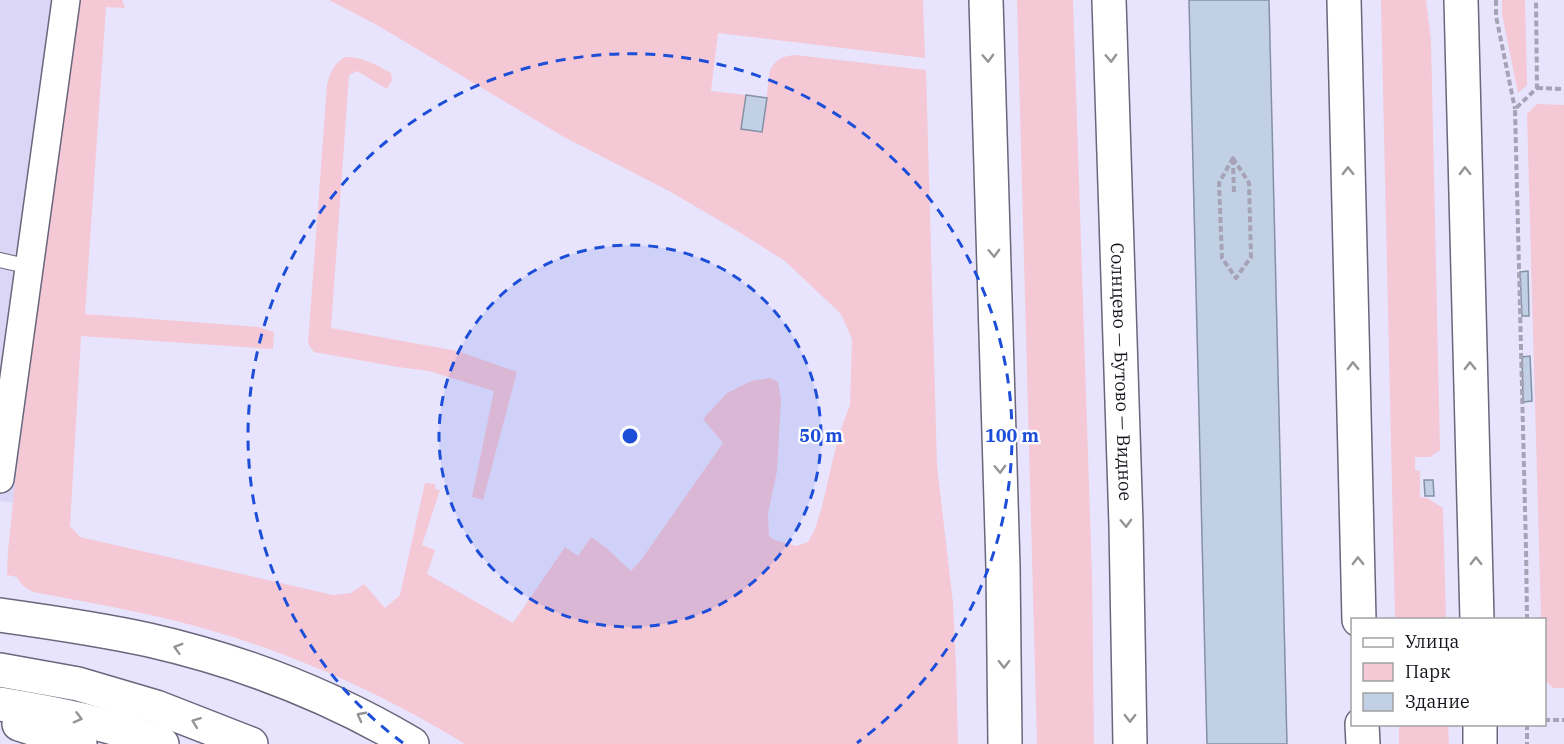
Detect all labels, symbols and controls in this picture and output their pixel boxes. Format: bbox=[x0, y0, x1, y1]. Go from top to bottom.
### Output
one-way arrow bbox=[981, 54, 994, 63]
one-way arrow bbox=[1104, 54, 1117, 63]
one-way arrow bbox=[1342, 167, 1354, 176]
one-way arrow bbox=[1459, 167, 1472, 176]
street label: Солнцево — Бутово — Видное bbox=[1106, 242, 1137, 501]
one-way arrow bbox=[987, 249, 1000, 258]
one-way arrow bbox=[1347, 362, 1359, 371]
one-way arrow bbox=[1464, 362, 1477, 371]
text: 50 m bbox=[799, 424, 843, 447]
text: 100 m bbox=[985, 424, 1040, 447]
centre of rings bbox=[620, 426, 640, 446]
one-way arrow bbox=[994, 465, 1007, 474]
one-way arrow bbox=[1120, 519, 1133, 528]
one-way arrow bbox=[1352, 557, 1364, 566]
one-way arrow bbox=[1469, 557, 1482, 566]
legend bbox=[1351, 618, 1546, 726]
text: Улица bbox=[1405, 630, 1460, 653]
one-way arrow bbox=[173, 643, 184, 655]
one-way arrow bbox=[998, 660, 1010, 669]
text: Парк bbox=[1405, 660, 1451, 683]
text: Здание bbox=[1405, 690, 1470, 713]
one-way arrow bbox=[73, 711, 83, 724]
one-way arrow bbox=[356, 712, 367, 723]
one-way arrow bbox=[1124, 714, 1136, 723]
one-way arrow bbox=[192, 717, 202, 730]

